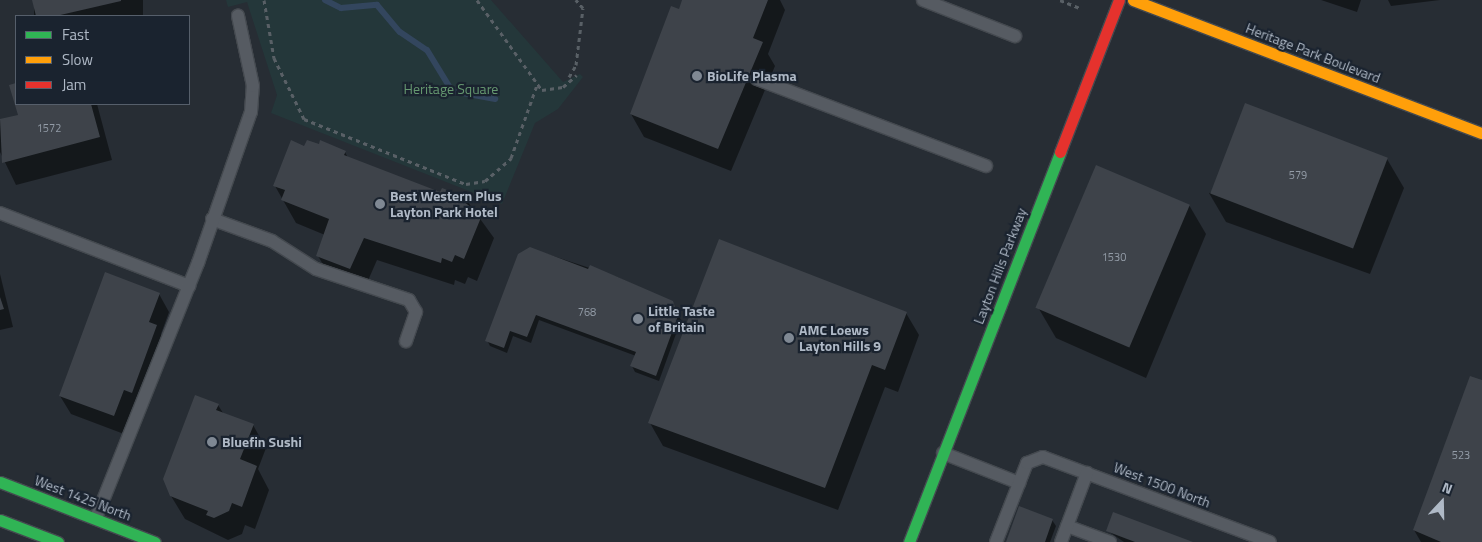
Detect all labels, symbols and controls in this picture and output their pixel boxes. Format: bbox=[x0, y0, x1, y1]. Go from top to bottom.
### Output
legend bbox=[15, 15, 190, 105]
street label: Heritage Park Boulevard bbox=[1243, 20, 1383, 86]
text: Fast bbox=[62, 23, 89, 46]
text: Slow bbox=[62, 48, 93, 71]
place label: BioLife Plasma bbox=[707, 68, 797, 84]
marker: BioLife Plasma bbox=[691, 70, 703, 82]
text: Jam bbox=[62, 73, 86, 96]
park label: Heritage Square bbox=[404, 81, 498, 97]
house number: 1572 bbox=[37, 121, 61, 135]
house number: 579 bbox=[1289, 168, 1307, 182]
place label: Best Western Plus Layton Park Hotel bbox=[390, 188, 502, 220]
marker: Best Western Plus Layton Park Hotel bbox=[374, 198, 386, 210]
street label: Layton Hills Parkway bbox=[970, 206, 1030, 326]
house number: 1530 bbox=[1102, 250, 1126, 264]
place label: Little Taste of Britain bbox=[648, 303, 715, 336]
house number: 768 bbox=[578, 305, 596, 319]
marker: Little Taste of Britain bbox=[632, 313, 644, 325]
place label: AMC Loews Layton Hills 9 bbox=[799, 322, 881, 354]
marker: AMC Loews Layton Hills 9 bbox=[783, 332, 795, 344]
place label: Bluefin Sushi bbox=[222, 434, 302, 450]
marker: Bluefin Sushi bbox=[206, 436, 218, 448]
house number: 523 bbox=[1452, 448, 1470, 462]
street label: West 1500 North bbox=[1111, 459, 1213, 511]
street label: West 1425 North bbox=[32, 472, 134, 524]
text: N bbox=[1439, 476, 1456, 499]
north arrow bbox=[1417, 477, 1467, 527]

